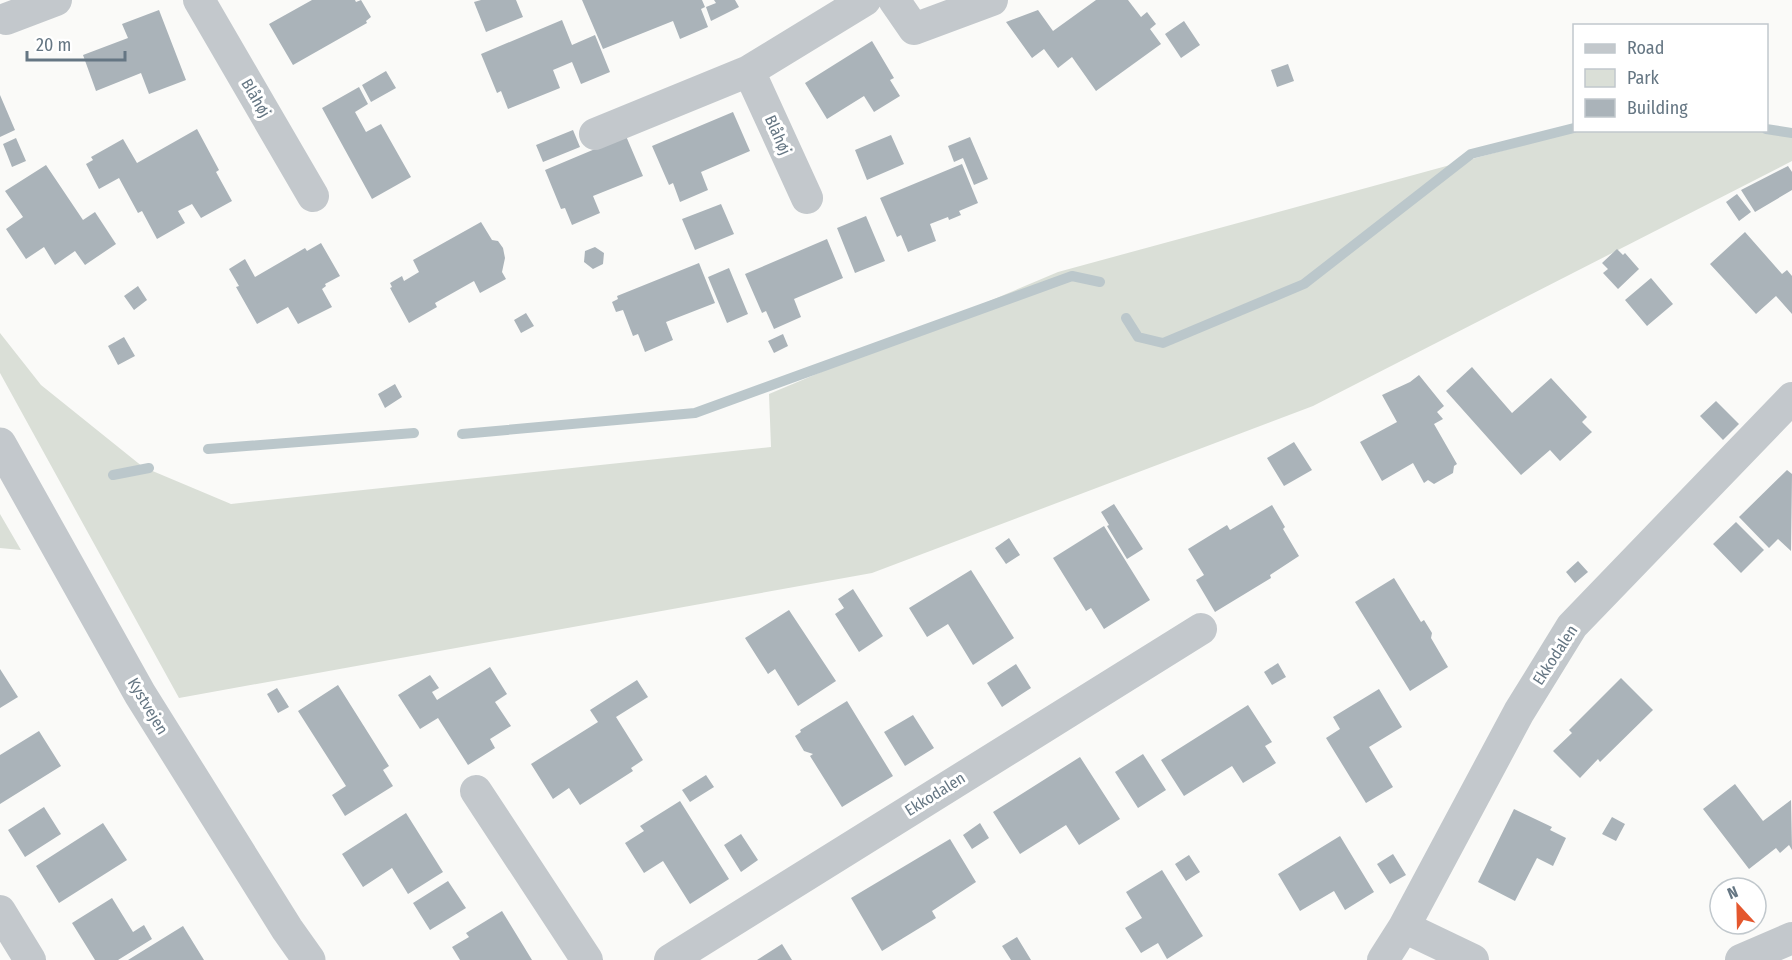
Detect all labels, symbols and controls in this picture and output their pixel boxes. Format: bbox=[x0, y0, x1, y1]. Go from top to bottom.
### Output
scale bar bbox=[27, 24, 124, 62]
legend bbox=[1573, 24, 1768, 132]
text: 20 m bbox=[36, 34, 71, 56]
text: Road bbox=[1627, 37, 1664, 59]
text: Park bbox=[1627, 67, 1660, 89]
street label: Blåhøj bbox=[237, 75, 275, 121]
text: Building bbox=[1627, 97, 1688, 119]
street label: Blåhøj bbox=[761, 112, 795, 158]
street label: Ekkodalen bbox=[1529, 622, 1581, 688]
street label: Kystvejen bbox=[124, 674, 172, 738]
street label: Ekkodalen bbox=[901, 768, 969, 820]
north arrow bbox=[1708, 876, 1768, 936]
text: N bbox=[1725, 882, 1741, 903]

